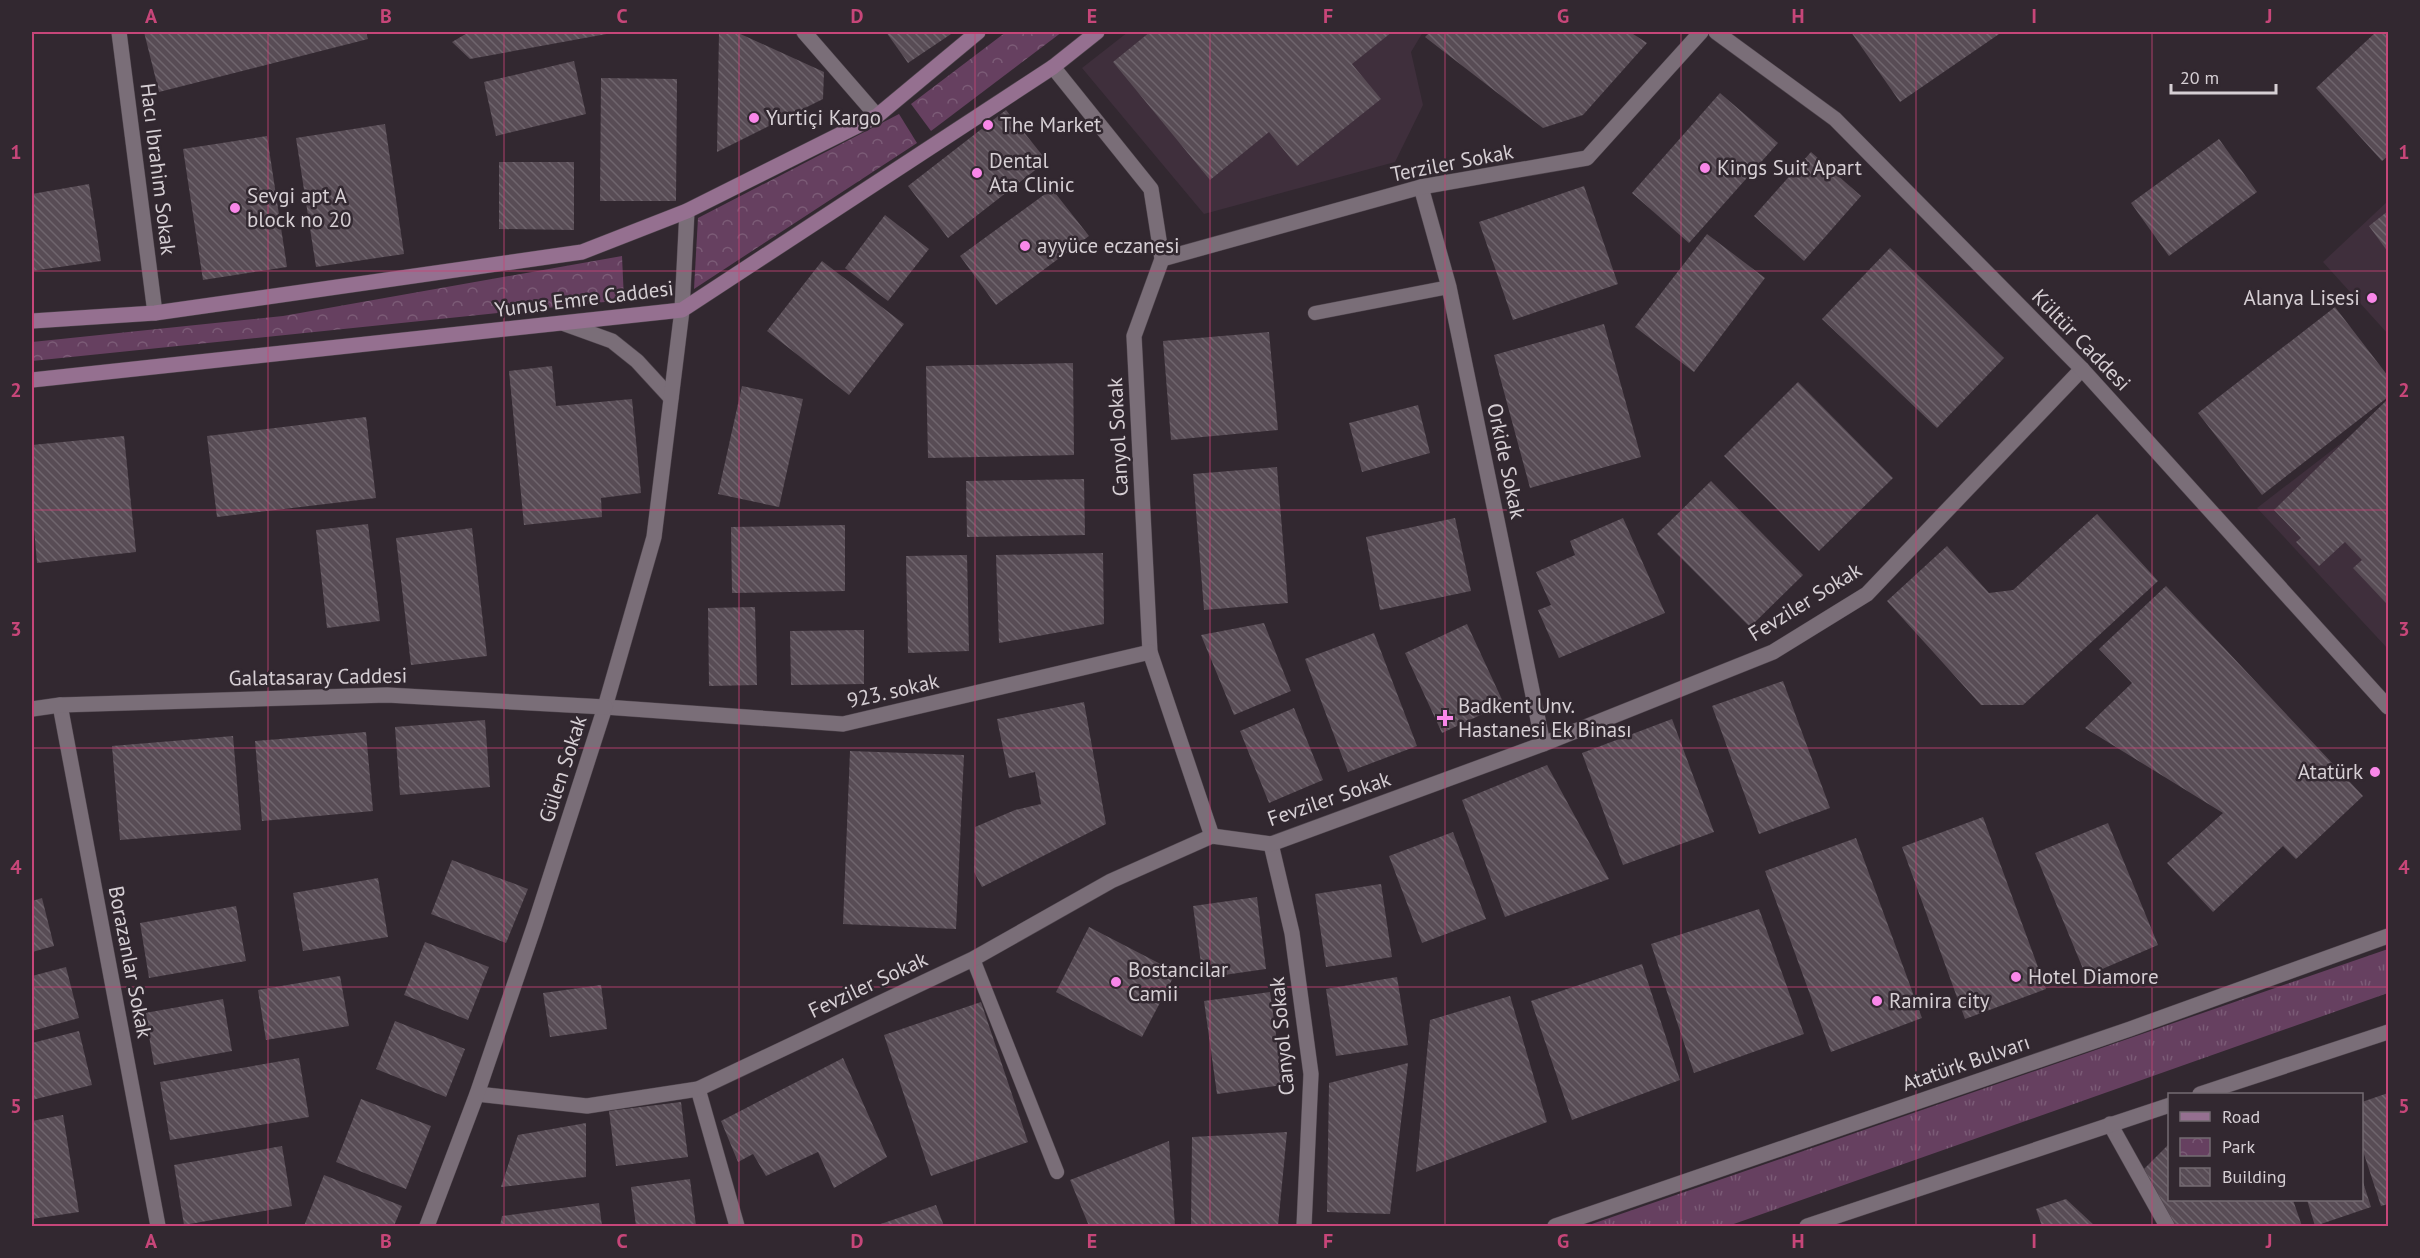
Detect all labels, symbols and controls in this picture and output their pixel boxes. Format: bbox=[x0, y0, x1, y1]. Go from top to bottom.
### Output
text: A bbox=[145, 3, 158, 29]
text: B bbox=[380, 3, 392, 29]
text: C bbox=[616, 3, 628, 29]
text: D bbox=[851, 3, 864, 29]
text: E bbox=[1087, 3, 1097, 29]
text: F bbox=[1323, 3, 1333, 29]
text: G bbox=[1557, 3, 1569, 29]
text: H bbox=[1791, 3, 1805, 29]
text: I bbox=[2031, 3, 2037, 29]
text: J bbox=[2265, 3, 2272, 29]
scale bar bbox=[2171, 57, 2276, 95]
text: 20 m bbox=[2180, 66, 2219, 89]
street label: Hacı Ibrahim Sokak bbox=[135, 81, 182, 256]
place label: Yurtiçi Kargo bbox=[766, 104, 881, 131]
marker: Yurtiçi Kargo bbox=[747, 111, 761, 125]
place label: The Market bbox=[1000, 111, 1101, 138]
marker: The Market bbox=[981, 118, 995, 132]
street label: Terziler Sokak bbox=[1388, 137, 1515, 188]
text: 1 bbox=[10, 139, 22, 165]
text: 1 bbox=[2398, 139, 2410, 165]
place label: Dental Ata Clinic bbox=[989, 147, 1074, 198]
place label: Kings Suit Apart bbox=[1717, 154, 1862, 181]
marker: Kings Suit Apart bbox=[1698, 161, 1712, 175]
marker: Dental Ata Clinic bbox=[970, 166, 984, 180]
place label: Sevgi apt A block no 20 bbox=[247, 182, 351, 233]
marker: Sevgi apt A block no 20 bbox=[228, 201, 242, 215]
place label: ayyüce eczanesi bbox=[1037, 232, 1180, 259]
marker: ayyüce eczanesi bbox=[1018, 239, 1032, 253]
street label: Yunus Emre Caddesi bbox=[493, 274, 675, 323]
street label: Kültür Caddesi bbox=[2026, 283, 2137, 396]
place label: Alanya Lisesi bbox=[2243, 284, 2360, 311]
marker: Alanya Lisesi bbox=[2365, 291, 2379, 305]
text: 2 bbox=[10, 377, 22, 403]
street label: Canyol Sokak bbox=[1101, 377, 1134, 497]
text: 2 bbox=[2398, 377, 2410, 403]
street label: Orkide Sokak bbox=[1481, 401, 1532, 521]
street label: Fevziler Sokak bbox=[1743, 556, 1866, 647]
text: 3 bbox=[10, 616, 22, 642]
text: 3 bbox=[2398, 616, 2410, 642]
street label: Galatasaray Caddesi bbox=[228, 661, 408, 692]
street label: 923. sokak bbox=[844, 667, 941, 714]
place label: Badkent Unv. Hastanesi Ek Binası bbox=[1458, 692, 1632, 743]
marker: Badkent Unv. Hastanesi Ek Binası bbox=[1436, 709, 1454, 727]
street label: Gülen Sokak bbox=[533, 712, 593, 826]
place label: Atatürk bbox=[2298, 758, 2363, 785]
street label: Fevziler Sokak bbox=[1264, 765, 1394, 832]
marker: Atatürk bbox=[2368, 765, 2382, 779]
text: 4 bbox=[10, 854, 22, 880]
text: 4 bbox=[2398, 854, 2410, 880]
street label: Borazanlar Sokak bbox=[102, 883, 158, 1040]
street label: Fevziler Sokak bbox=[804, 945, 932, 1024]
place label: Bostancilar Camii bbox=[1128, 956, 1228, 1007]
place label: Hotel Diamore bbox=[2028, 963, 2159, 990]
marker: Hotel Diamore bbox=[2009, 970, 2023, 984]
marker: Bostancilar Camii bbox=[1109, 975, 1123, 989]
street label: Canyol Sokak bbox=[1263, 976, 1300, 1097]
place label: Ramira city bbox=[1889, 987, 1990, 1014]
marker: Ramira city bbox=[1870, 994, 1884, 1008]
street label: Atatürk Bulvarı bbox=[1898, 1028, 2033, 1097]
text: 5 bbox=[10, 1093, 22, 1119]
legend bbox=[2168, 1093, 2363, 1201]
text: 5 bbox=[2398, 1093, 2410, 1119]
text: Road bbox=[2222, 1105, 2260, 1128]
text: Park bbox=[2222, 1135, 2255, 1158]
text: Building bbox=[2222, 1165, 2286, 1188]
text: A bbox=[145, 1228, 158, 1254]
text: B bbox=[380, 1228, 392, 1254]
text: C bbox=[616, 1228, 628, 1254]
text: D bbox=[851, 1228, 864, 1254]
text: E bbox=[1087, 1228, 1097, 1254]
text: F bbox=[1323, 1228, 1333, 1254]
text: G bbox=[1557, 1228, 1569, 1254]
text: H bbox=[1791, 1228, 1805, 1254]
text: I bbox=[2031, 1228, 2037, 1254]
text: J bbox=[2265, 1228, 2272, 1254]

